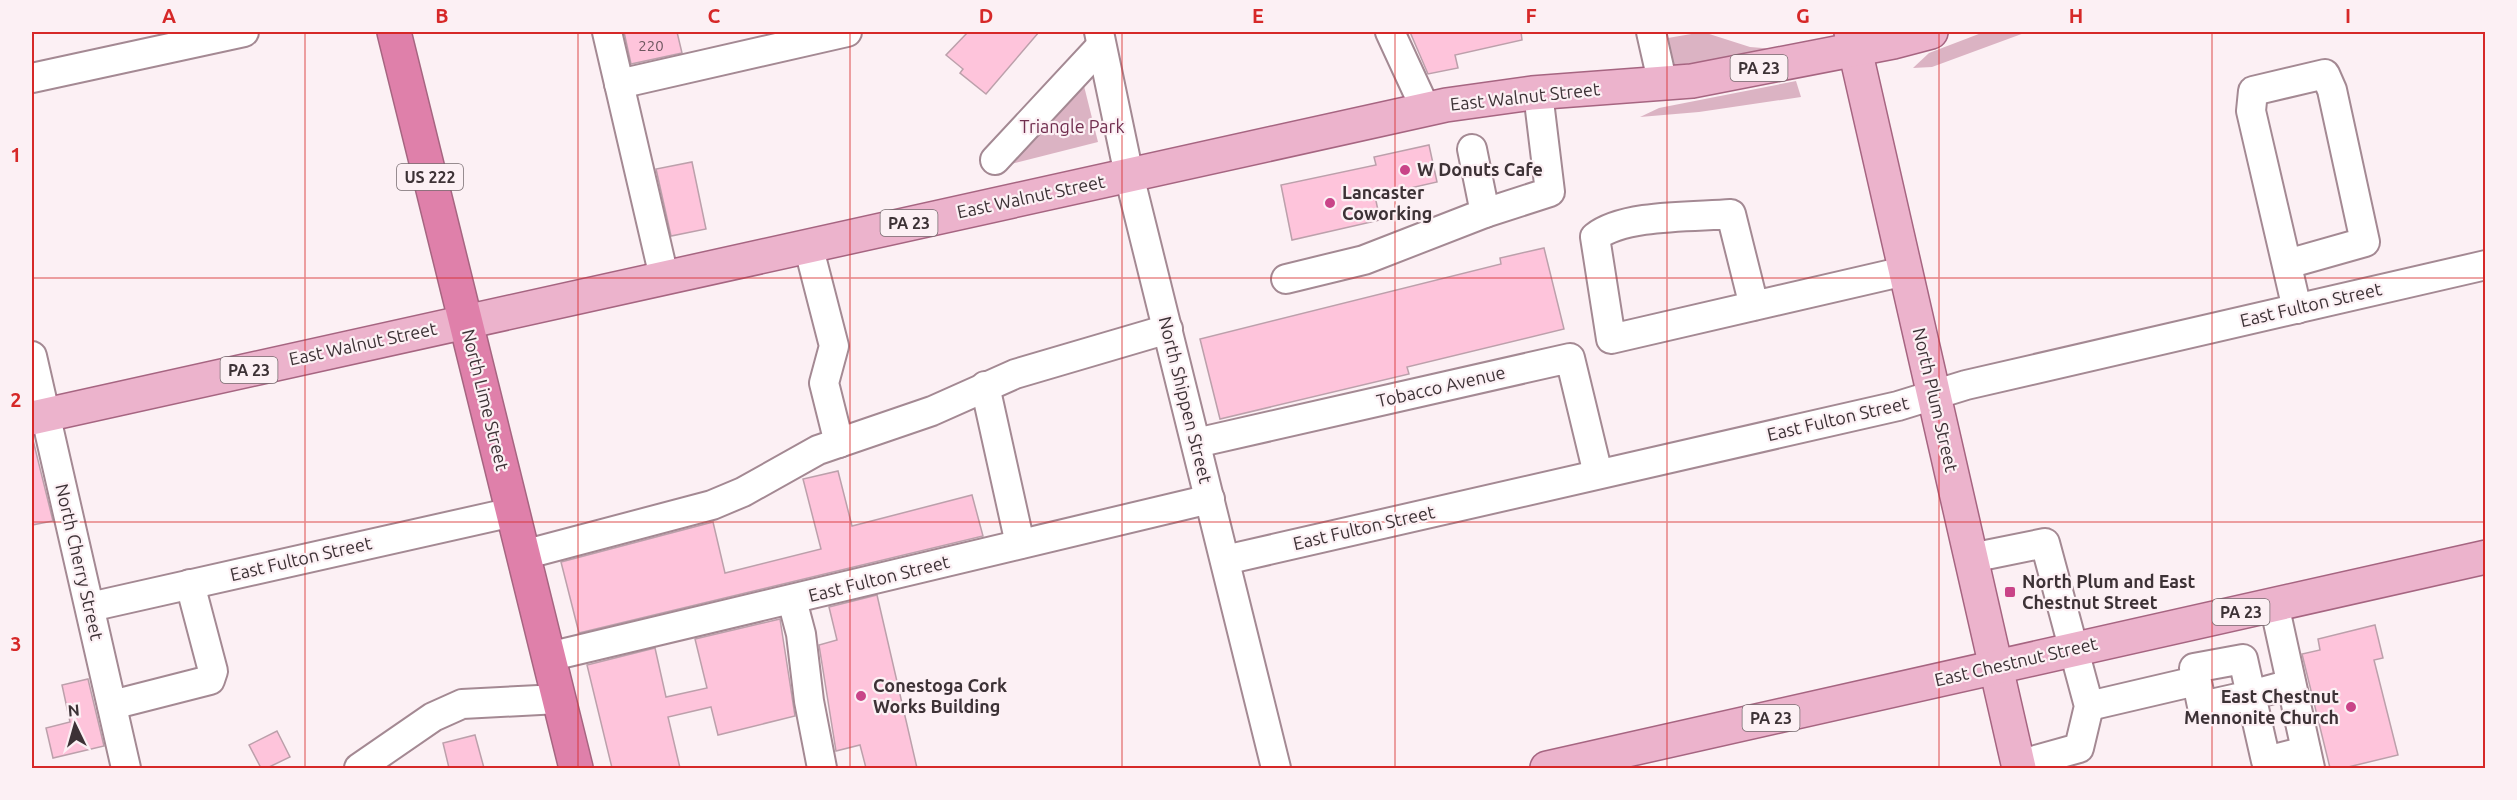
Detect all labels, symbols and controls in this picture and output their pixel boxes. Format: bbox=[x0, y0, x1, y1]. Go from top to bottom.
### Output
text: A bbox=[162, 4, 176, 27]
text: B bbox=[435, 4, 449, 27]
text: C bbox=[708, 4, 721, 27]
text: D bbox=[979, 4, 993, 27]
text: E bbox=[1252, 4, 1264, 27]
text: F bbox=[1525, 4, 1537, 27]
text: G bbox=[1796, 4, 1810, 27]
text: H bbox=[2069, 4, 2083, 27]
text: I bbox=[2345, 4, 2351, 27]
house number: 220 bbox=[638, 37, 664, 54]
road number: PA 23 bbox=[1730, 55, 1788, 81]
street label: East Walnut Street bbox=[1449, 78, 1601, 114]
park label: Triangle Park bbox=[1019, 116, 1125, 136]
text: 1 bbox=[10, 143, 22, 166]
place label: W Donuts Cafe bbox=[1417, 159, 1543, 179]
marker: W Donuts Cafe bbox=[1398, 163, 1412, 177]
road number: US 222 bbox=[397, 164, 463, 190]
street label: East Walnut Street bbox=[955, 171, 1107, 221]
place label: Lancaster Coworking bbox=[1342, 182, 1432, 223]
marker: Lancaster Coworking bbox=[1323, 196, 1337, 210]
road number: PA 23 bbox=[880, 210, 938, 236]
street label: East Fulton Street bbox=[2238, 278, 2384, 330]
street label: North Shippen Street bbox=[1156, 314, 1216, 485]
street label: East Walnut Street bbox=[287, 318, 439, 368]
street label: North Plum Street bbox=[1910, 326, 1962, 474]
street label: North Lime Street bbox=[459, 327, 513, 473]
road number: PA 23 bbox=[220, 357, 278, 383]
street label: Tobacco Avenue bbox=[1375, 362, 1507, 411]
text: 2 bbox=[10, 388, 22, 411]
street label: East Fulton Street bbox=[1765, 392, 1911, 444]
street label: North Cherry Street bbox=[52, 482, 108, 642]
street label: East Fulton Street bbox=[1291, 501, 1437, 553]
street label: East Fulton Street bbox=[228, 532, 374, 584]
street label: East Fulton Street bbox=[806, 551, 951, 605]
place label: North Plum and East Chestnut Street bbox=[2022, 571, 2196, 612]
marker: North Plum and East Chestnut Street bbox=[2003, 585, 2017, 599]
road number: PA 23 bbox=[2212, 599, 2270, 625]
text: 3 bbox=[10, 632, 22, 655]
street label: East Chestnut Street bbox=[1932, 633, 2099, 689]
place label: Conestoga Cork Works Building bbox=[873, 675, 1007, 716]
place label: East Chestnut Mennonite Church bbox=[2184, 686, 2339, 727]
marker: Conestoga Cork Works Building bbox=[854, 689, 868, 703]
north arrow bbox=[45, 695, 105, 755]
marker: East Chestnut Mennonite Church bbox=[2344, 700, 2358, 714]
text: N bbox=[67, 701, 80, 720]
road number: PA 23 bbox=[1742, 705, 1800, 731]

